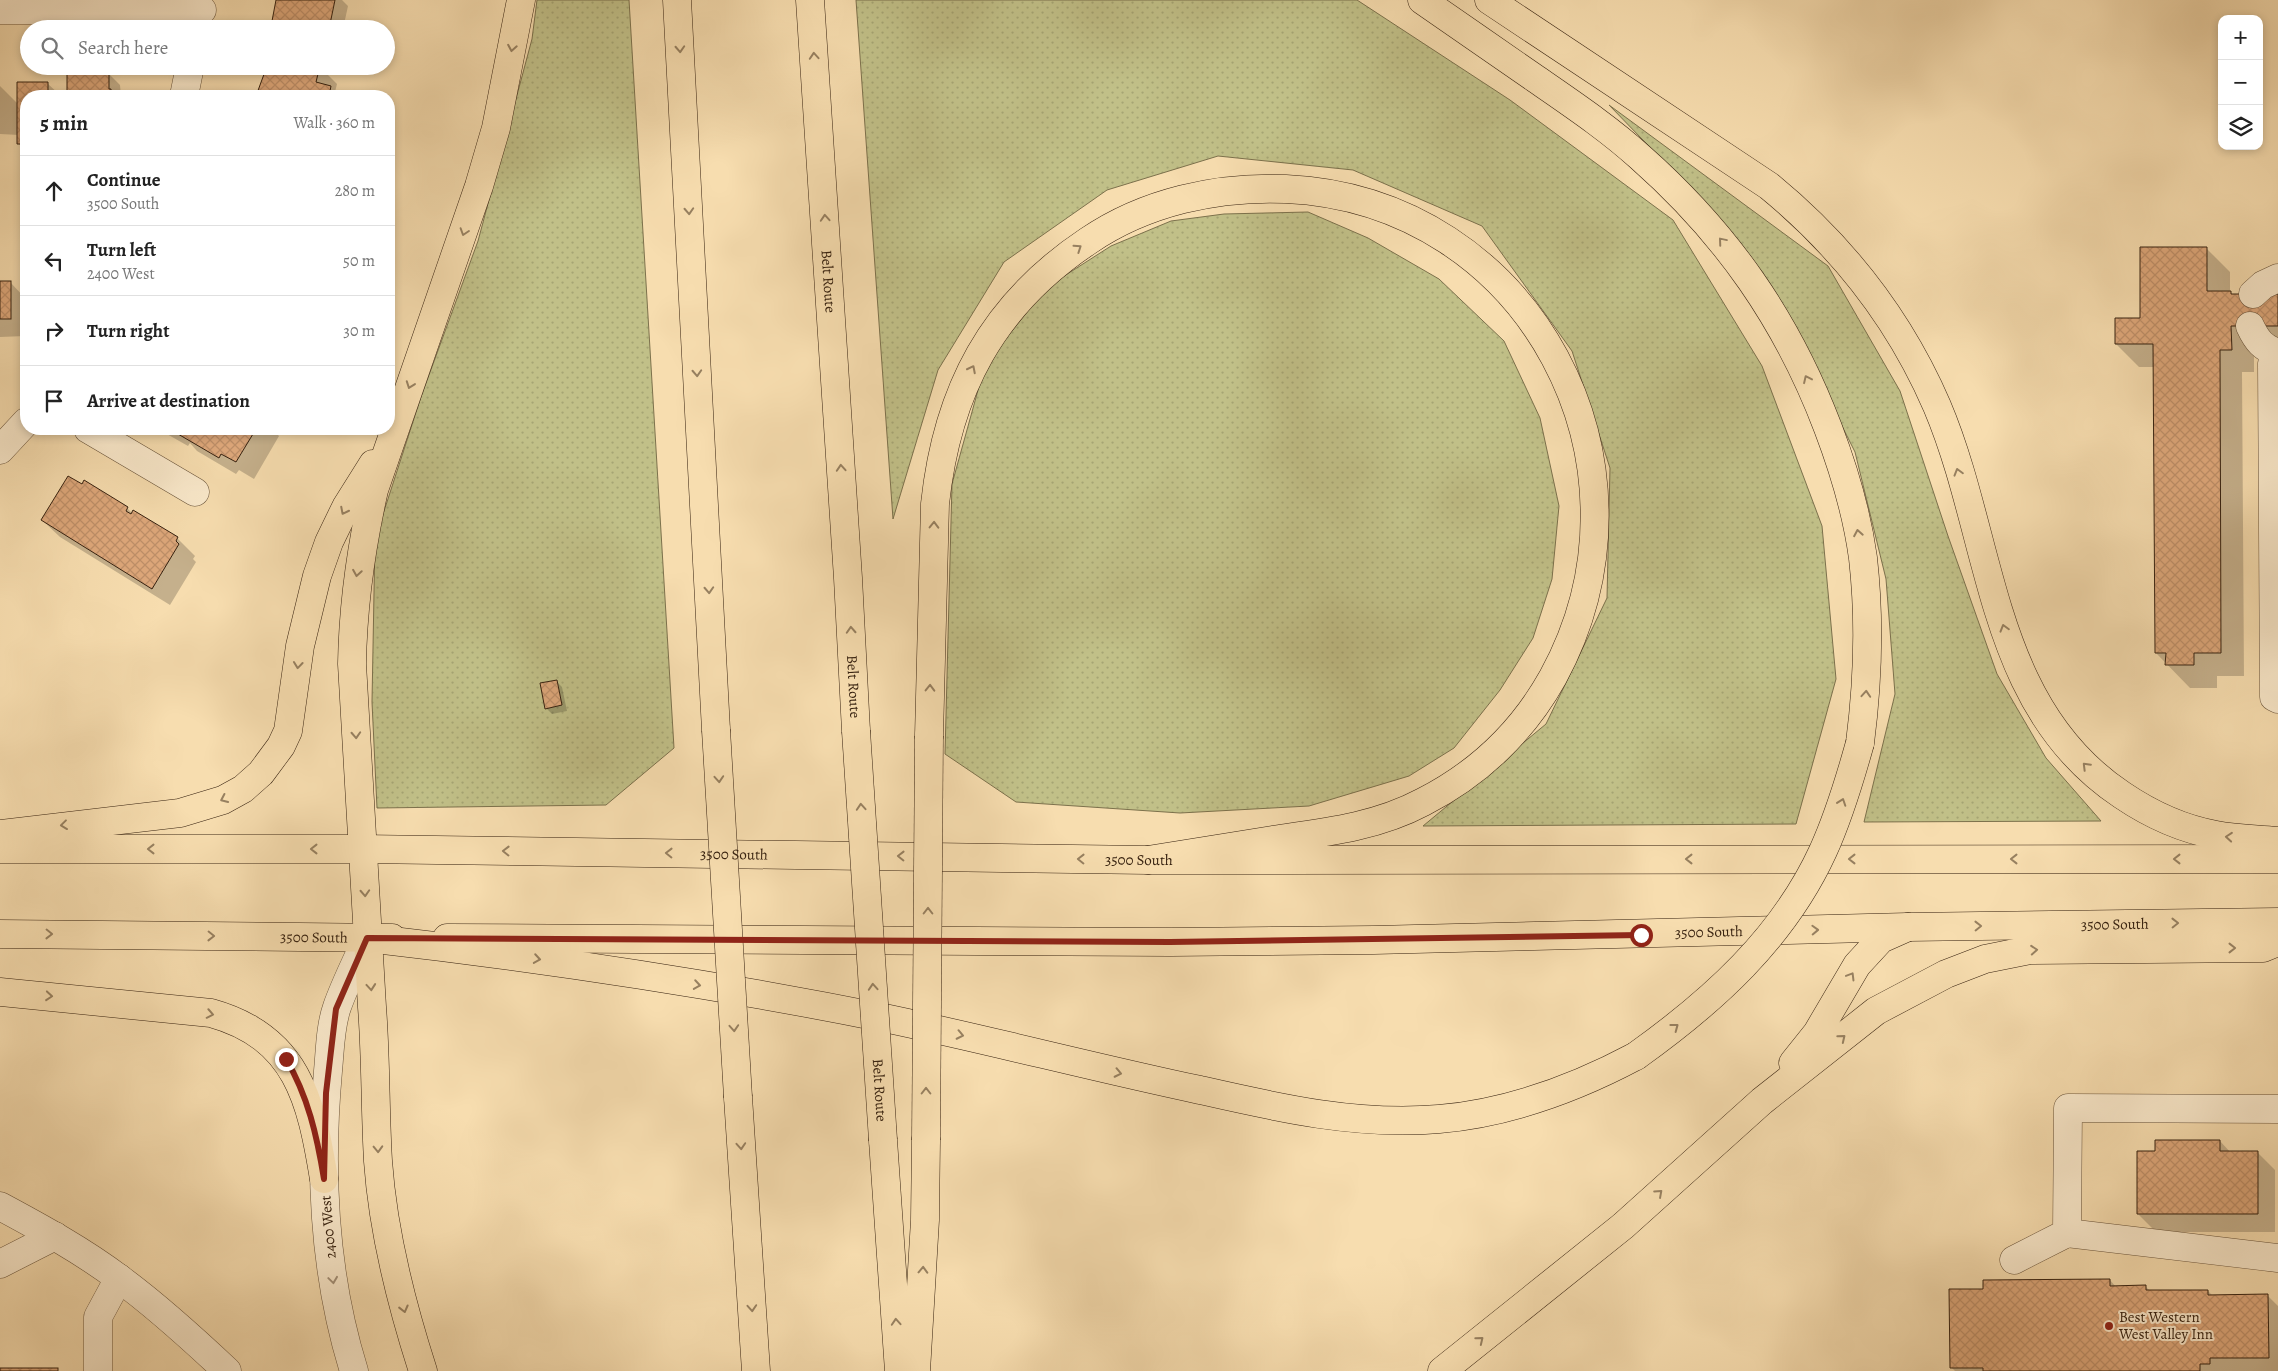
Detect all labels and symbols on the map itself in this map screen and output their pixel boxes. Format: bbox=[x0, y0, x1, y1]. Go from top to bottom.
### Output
one-way arrow bbox=[507, 44, 517, 52]
one-way arrow bbox=[674, 45, 685, 53]
one-way arrow bbox=[808, 52, 819, 60]
one-way arrow bbox=[683, 207, 694, 215]
one-way arrow bbox=[819, 214, 830, 222]
one-way arrow bbox=[460, 227, 470, 236]
one-way arrow bbox=[1720, 238, 1728, 247]
one-way arrow bbox=[1072, 245, 1081, 254]
street label: Belt Route bbox=[816, 249, 841, 314]
one-way arrow bbox=[966, 365, 976, 374]
one-way arrow bbox=[692, 369, 703, 377]
one-way arrow bbox=[1803, 375, 1814, 384]
one-way arrow bbox=[406, 380, 416, 389]
one-way arrow bbox=[836, 464, 847, 472]
one-way arrow bbox=[1954, 468, 1964, 477]
one-way arrow bbox=[340, 506, 350, 515]
one-way arrow bbox=[929, 521, 939, 528]
one-way arrow bbox=[1854, 528, 1864, 537]
one-way arrow bbox=[353, 568, 363, 577]
one-way arrow bbox=[704, 586, 714, 594]
one-way arrow bbox=[1999, 624, 2009, 633]
one-way arrow bbox=[846, 626, 857, 634]
street label: Belt Route bbox=[842, 655, 865, 719]
one-way arrow bbox=[292, 662, 303, 670]
one-way arrow bbox=[925, 683, 935, 691]
one-way arrow bbox=[1860, 690, 1871, 698]
one-way arrow bbox=[350, 731, 361, 739]
one-way arrow bbox=[2083, 763, 2092, 772]
one-way arrow bbox=[713, 775, 724, 783]
one-way arrow bbox=[220, 793, 229, 803]
one-way arrow bbox=[1836, 798, 1846, 807]
one-way arrow bbox=[856, 803, 867, 811]
one-way arrow bbox=[60, 819, 68, 830]
one-way arrow bbox=[2225, 831, 2233, 842]
one-way arrow bbox=[147, 844, 154, 854]
one-way arrow bbox=[309, 844, 317, 854]
street label: 3500 South bbox=[700, 844, 768, 865]
one-way arrow bbox=[502, 846, 510, 856]
one-way arrow bbox=[665, 848, 672, 858]
street label: 3500 South bbox=[1105, 849, 1173, 870]
one-way arrow bbox=[897, 851, 905, 861]
one-way arrow bbox=[1077, 853, 1085, 864]
one-way arrow bbox=[1685, 854, 1693, 864]
one-way arrow bbox=[1848, 854, 1856, 864]
one-way arrow bbox=[2010, 854, 2018, 864]
one-way arrow bbox=[2173, 854, 2180, 864]
one-way arrow bbox=[359, 890, 370, 898]
one-way arrow bbox=[922, 907, 933, 915]
street label: 3500 South bbox=[2081, 914, 2149, 935]
one-way arrow bbox=[2172, 918, 2179, 928]
street label: 3500 South bbox=[1675, 921, 1743, 943]
one-way arrow bbox=[1974, 921, 1982, 931]
route start bbox=[1630, 924, 1653, 947]
one-way arrow bbox=[1812, 925, 1820, 935]
street label: 3500 South bbox=[280, 927, 348, 948]
one-way arrow bbox=[45, 929, 53, 939]
one-way arrow bbox=[208, 931, 215, 941]
one-way arrow bbox=[2228, 943, 2236, 953]
one-way arrow bbox=[2031, 945, 2039, 956]
one-way arrow bbox=[532, 953, 541, 963]
one-way arrow bbox=[1844, 973, 1854, 982]
one-way arrow bbox=[693, 979, 701, 989]
one-way arrow bbox=[868, 982, 879, 990]
one-way arrow bbox=[365, 983, 376, 991]
one-way arrow bbox=[45, 991, 53, 1002]
one-way arrow bbox=[206, 1008, 215, 1019]
one-way arrow bbox=[1669, 1024, 1679, 1033]
one-way arrow bbox=[729, 1025, 740, 1033]
one-way arrow bbox=[955, 1029, 964, 1040]
one-way arrow bbox=[1836, 1035, 1845, 1044]
route end bbox=[275, 1048, 298, 1071]
street label: Belt Route bbox=[868, 1058, 892, 1123]
one-way arrow bbox=[1113, 1067, 1122, 1077]
one-way arrow bbox=[921, 1087, 931, 1095]
one-way arrow bbox=[736, 1142, 747, 1150]
one-way arrow bbox=[373, 1146, 383, 1153]
one-way arrow bbox=[1654, 1190, 1663, 1199]
street label: 2400 West bbox=[315, 1194, 341, 1259]
one-way arrow bbox=[918, 1266, 928, 1274]
one-way arrow bbox=[328, 1275, 338, 1284]
one-way arrow bbox=[398, 1304, 409, 1313]
one-way arrow bbox=[746, 1304, 757, 1312]
place label: Best Western West Valley Inn bbox=[2118, 1307, 2213, 1344]
one-way arrow bbox=[891, 1318, 902, 1326]
marker: Best Western West Valley Inn bbox=[2103, 1320, 2115, 1332]
one-way arrow bbox=[1474, 1338, 1483, 1346]

